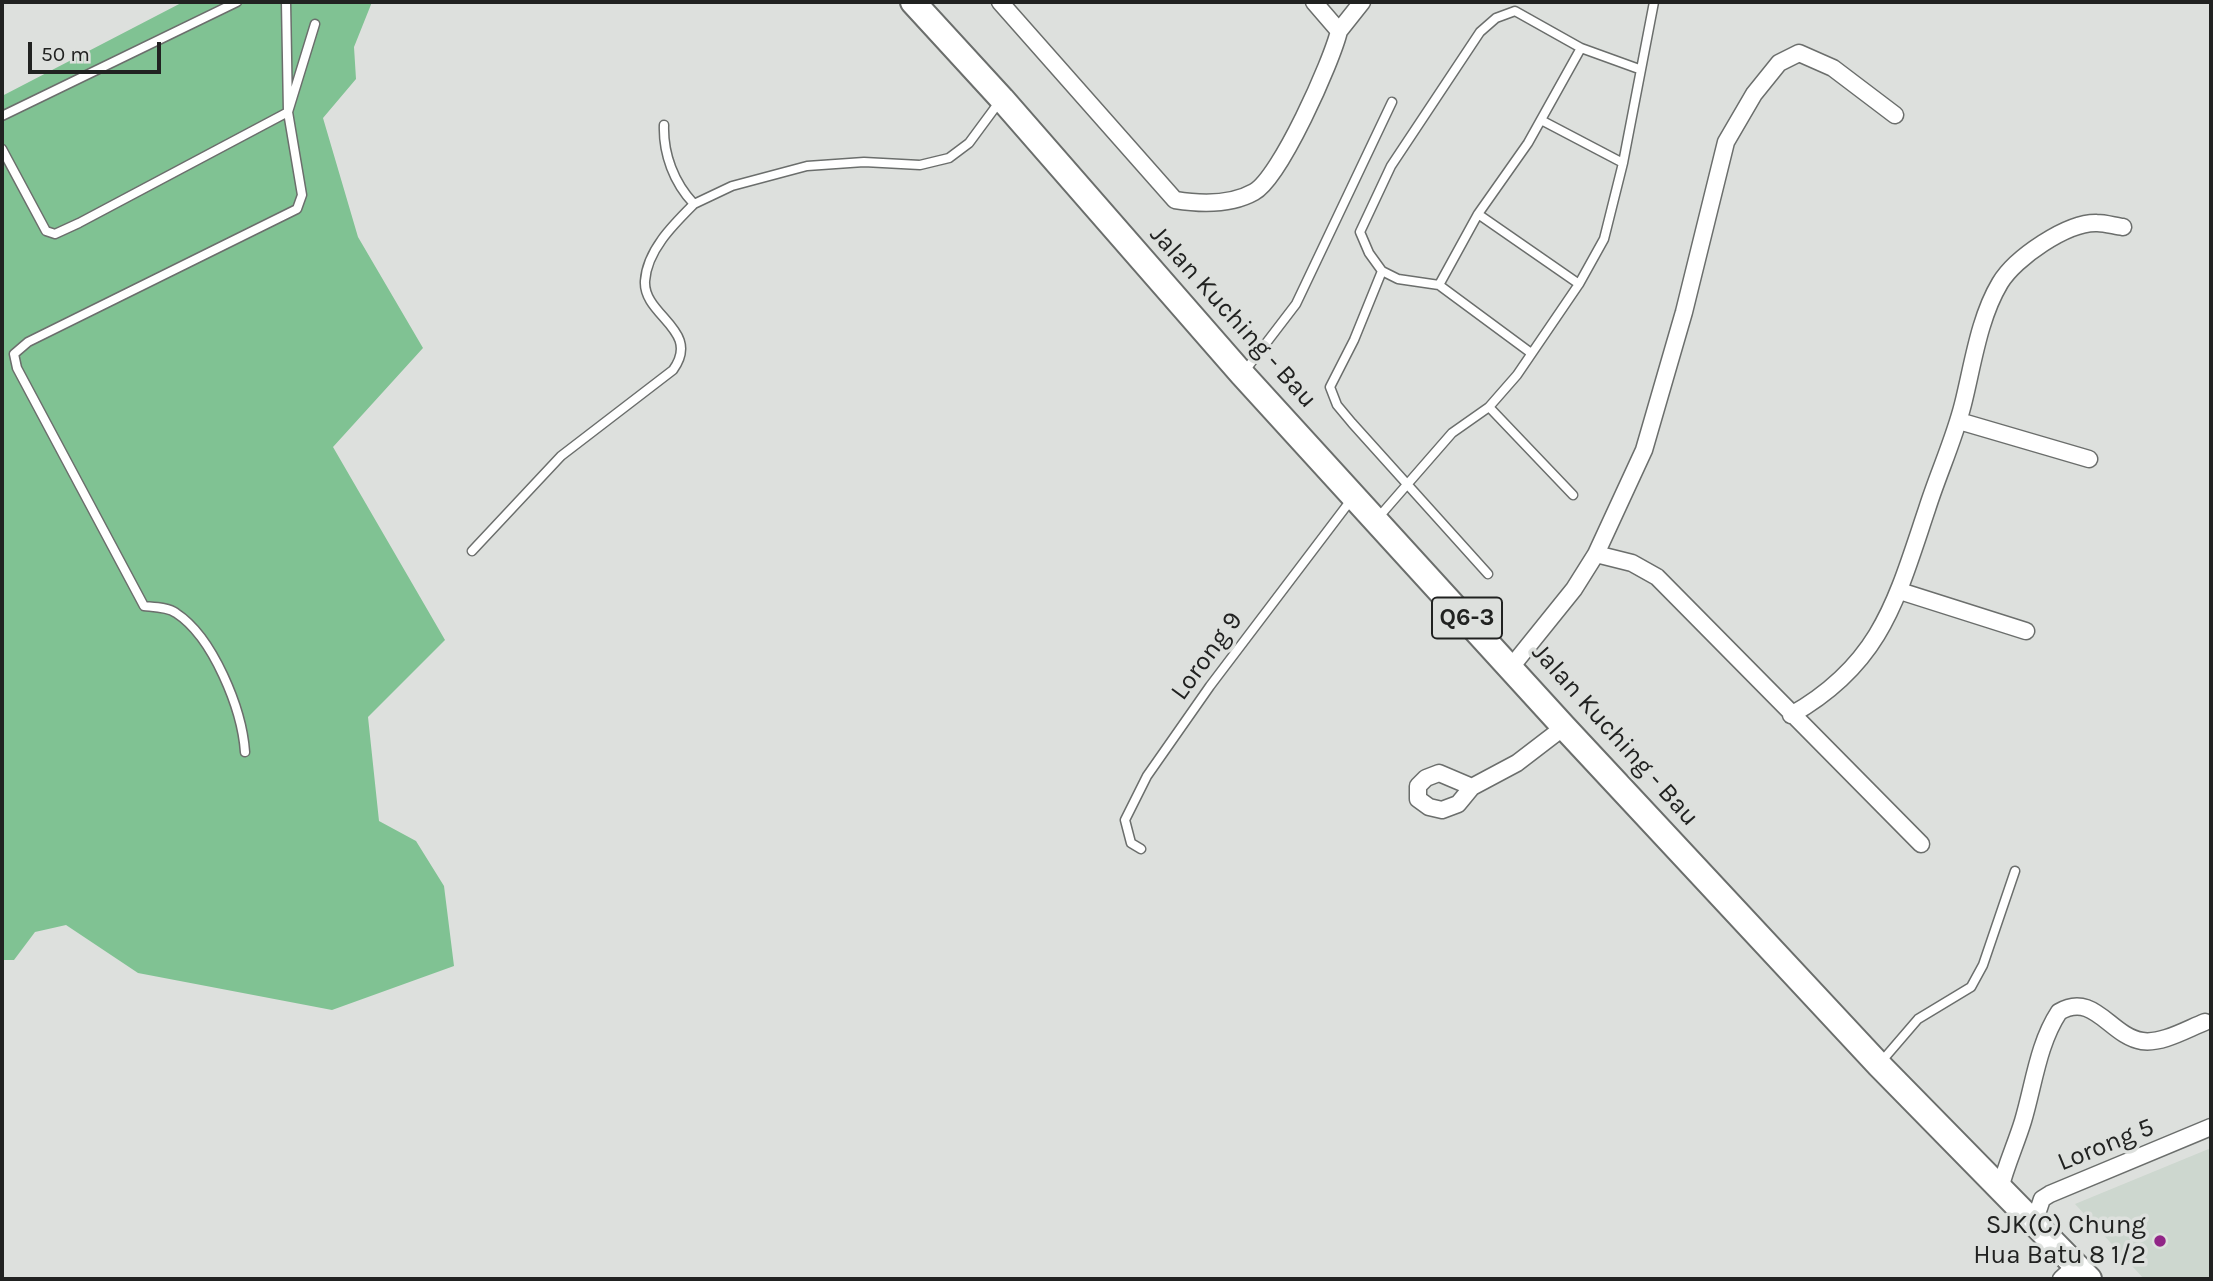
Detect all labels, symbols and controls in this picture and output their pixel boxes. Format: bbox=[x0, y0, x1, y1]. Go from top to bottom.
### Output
scale bar bbox=[32, 28, 164, 72]
text: 50 m bbox=[41, 42, 90, 66]
street label: Jalan Kuching - Bau bbox=[1143, 219, 1323, 415]
road number: Q6-3 bbox=[1432, 598, 1502, 638]
street label: Lorong 9 bbox=[1165, 606, 1249, 706]
street label: Jalan Kuching - Bau bbox=[1525, 637, 1705, 833]
street label: Lorong 5 bbox=[2053, 1112, 2159, 1178]
place label: SJK(C) Chung Hua Batu 8 1/2 bbox=[1973, 1210, 2146, 1272]
marker: SJK(C) Chung Hua Batu 8 1/2 bbox=[2152, 1233, 2168, 1249]

